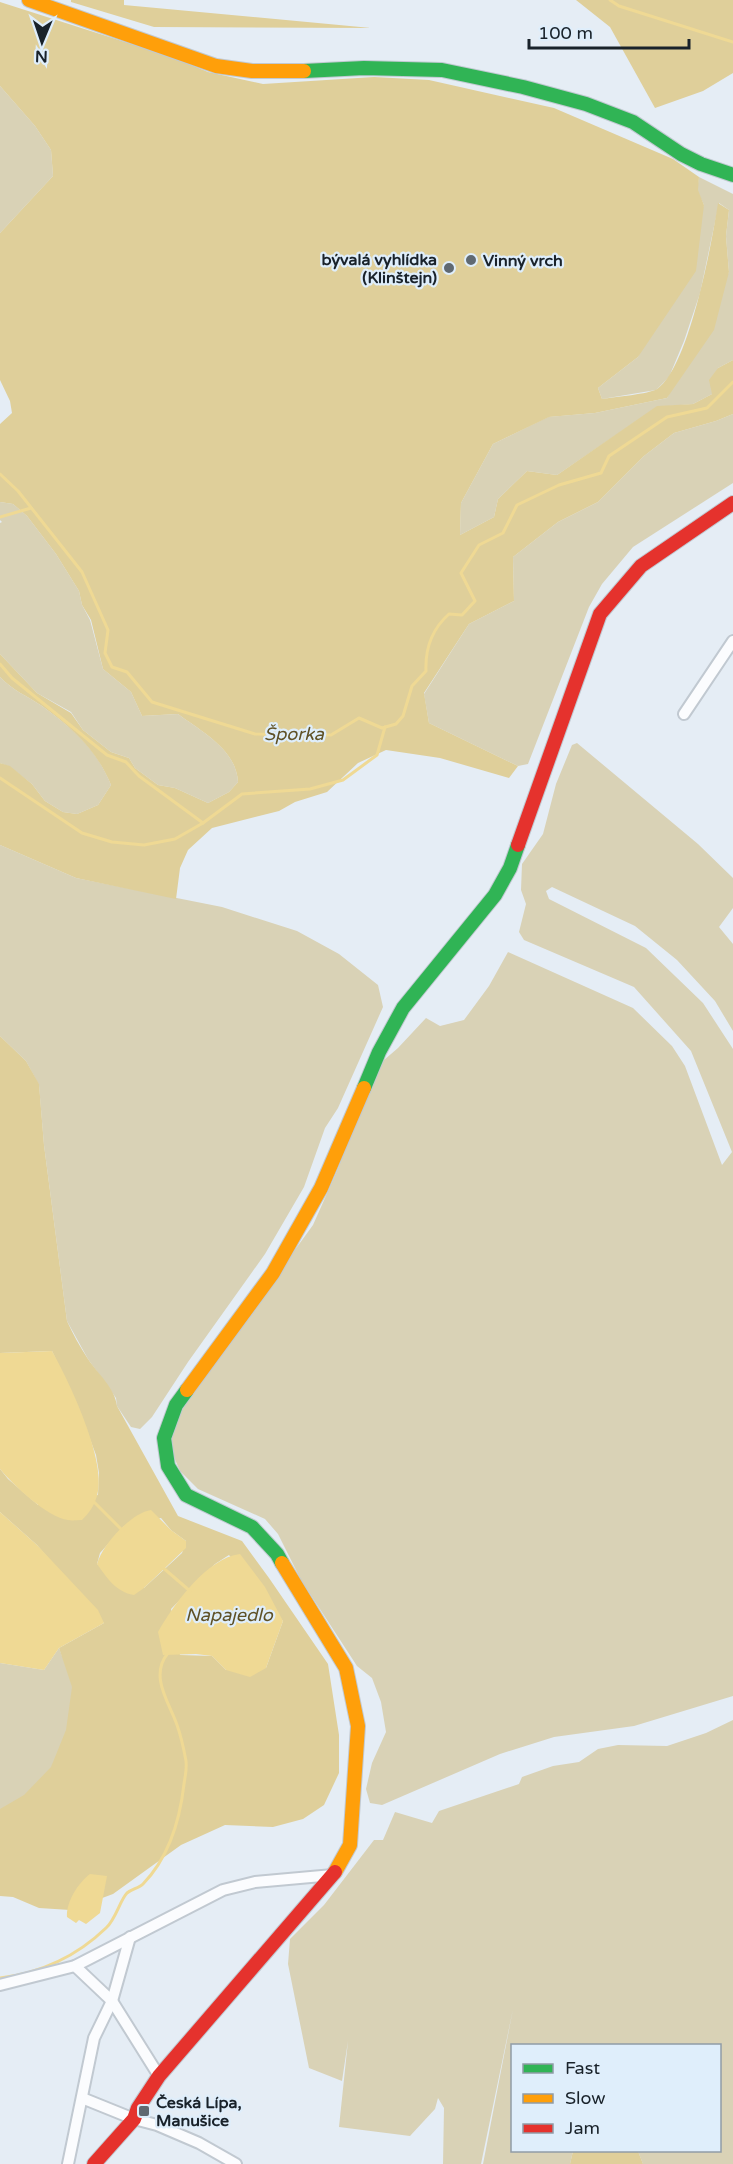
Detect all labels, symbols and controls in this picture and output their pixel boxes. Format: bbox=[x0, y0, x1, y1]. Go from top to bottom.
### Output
north arrow bbox=[12, 12, 72, 72]
scale bar bbox=[529, 12, 690, 50]
text: 100 m bbox=[538, 22, 593, 44]
text: N bbox=[35, 46, 48, 66]
place label: bývalá vyhlídka (Klinštejn) bbox=[321, 250, 437, 288]
place label: Vinný vrch bbox=[483, 251, 563, 271]
marker: Vinný vrch bbox=[464, 253, 478, 267]
marker: bývalá vyhlídka (Klinštejn) bbox=[442, 261, 456, 275]
water label: Šporka bbox=[264, 723, 325, 745]
water label: Napajedlo bbox=[185, 1604, 274, 1626]
legend bbox=[511, 2044, 721, 2152]
text: Fast bbox=[565, 2057, 600, 2079]
text: Slow bbox=[565, 2087, 606, 2109]
place label: Česká Lípa, Manušice bbox=[156, 2093, 242, 2131]
marker: Česká Lípa, Manušice bbox=[137, 2104, 151, 2118]
text: Jam bbox=[565, 2117, 600, 2139]

